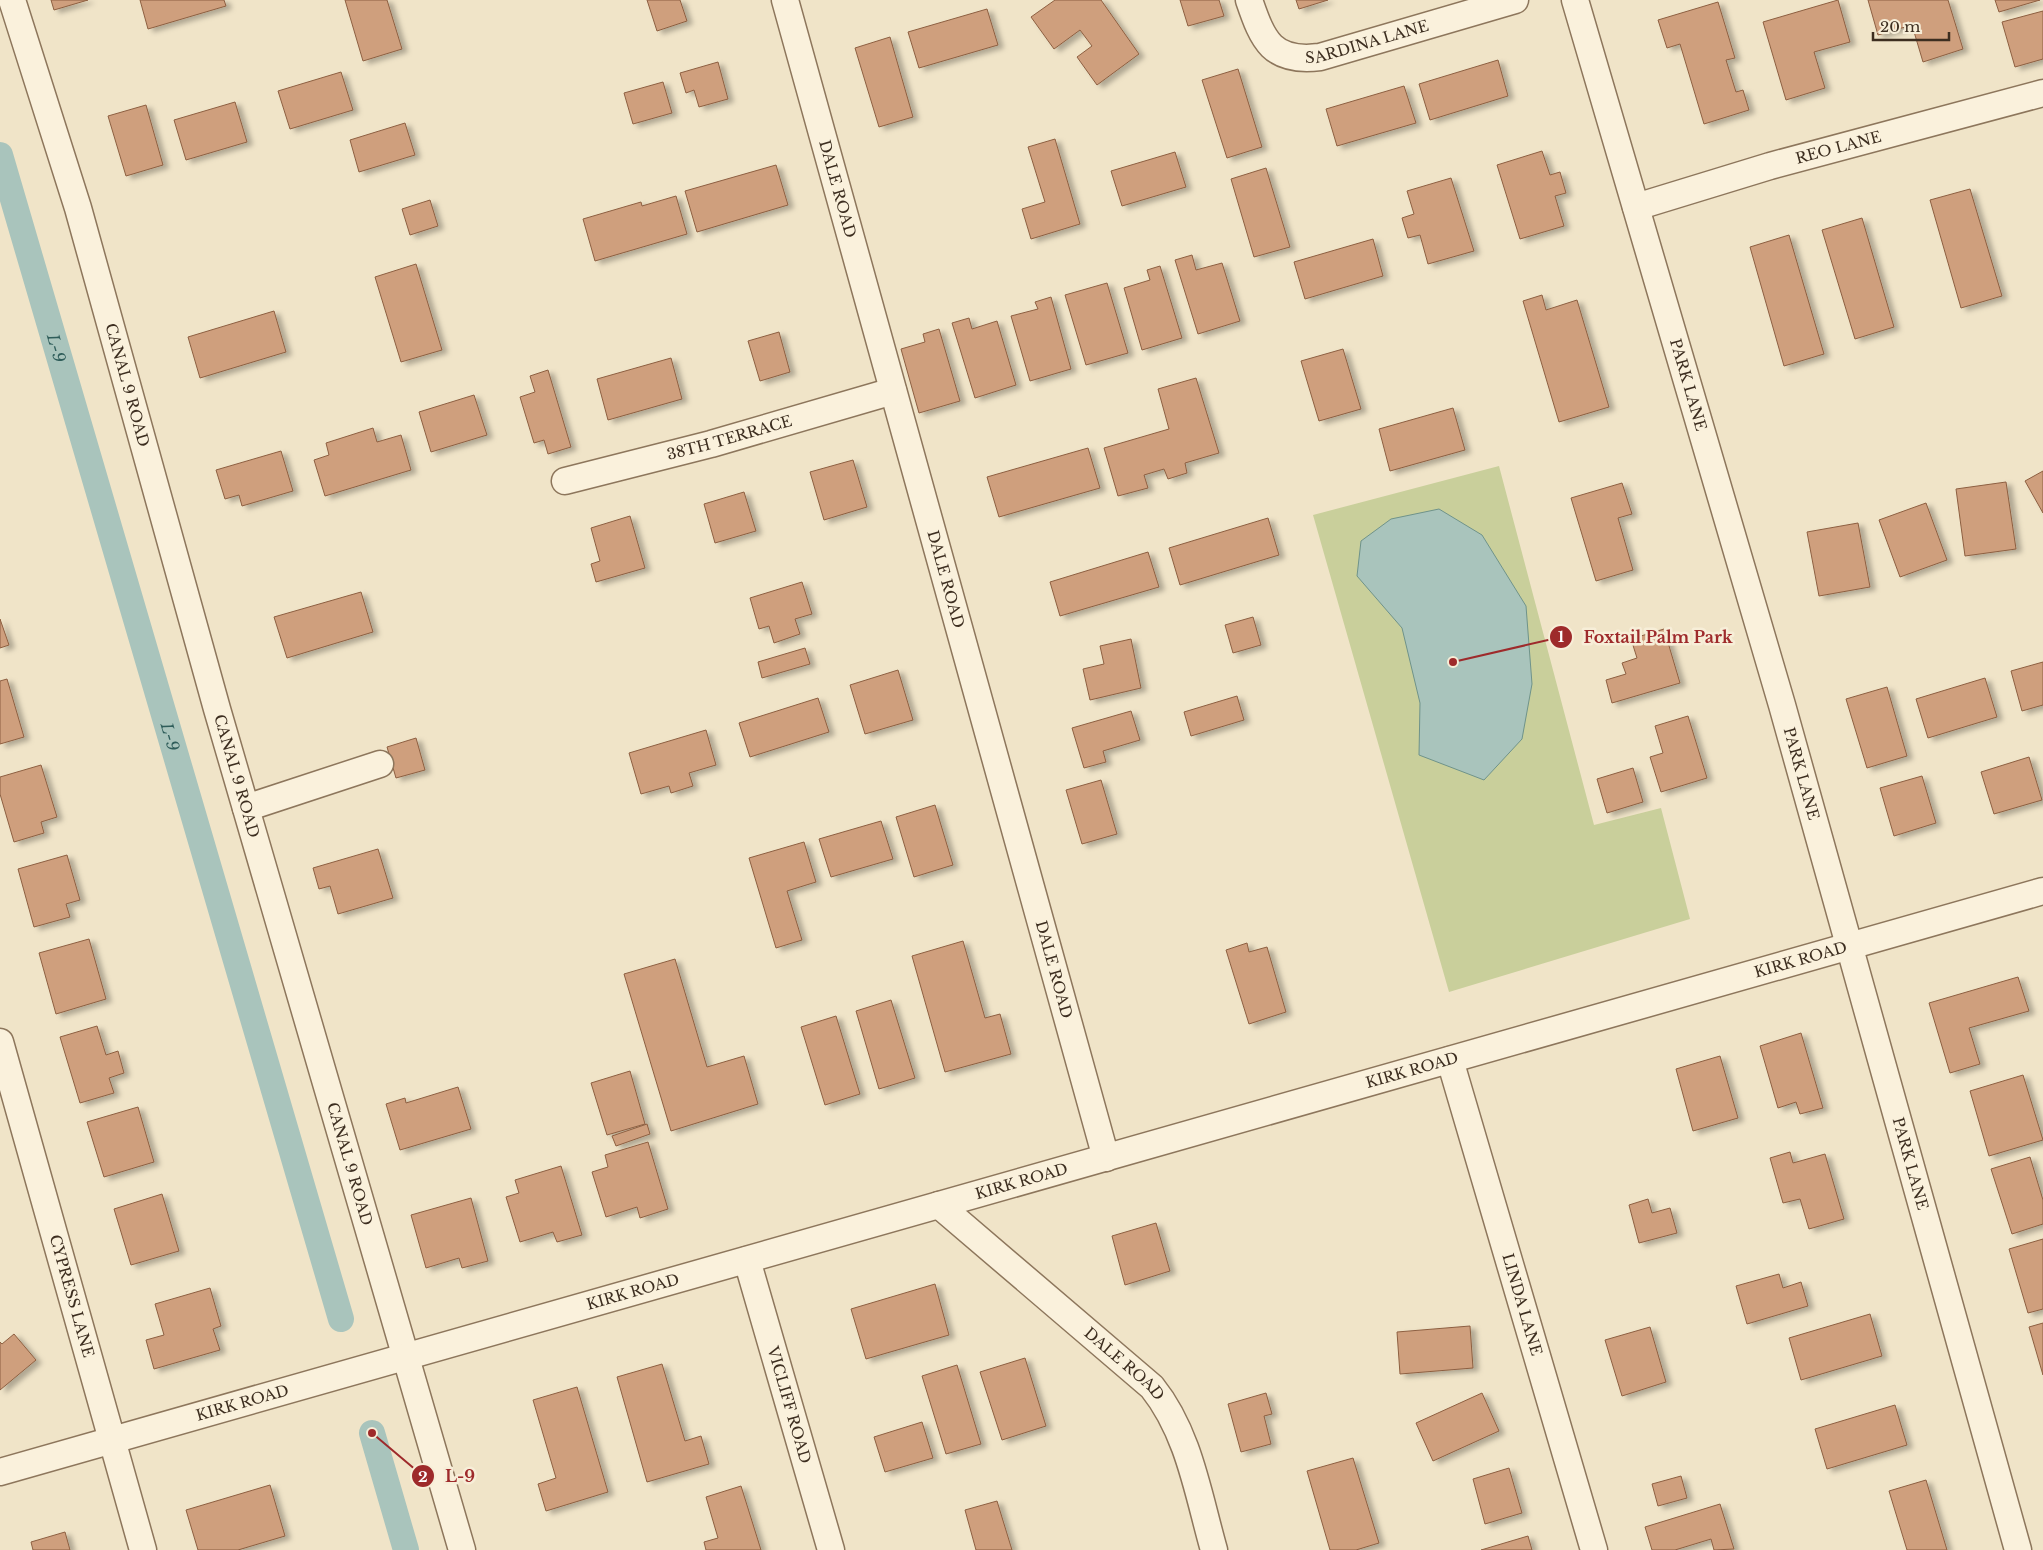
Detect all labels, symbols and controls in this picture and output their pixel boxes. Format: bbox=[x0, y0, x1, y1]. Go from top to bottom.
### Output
scale bar bbox=[1873, 10, 1949, 42]
street label: SARDINA LANE bbox=[1305, 16, 1431, 67]
text: 20 m bbox=[1880, 17, 1920, 36]
street label: REO LANE bbox=[1793, 127, 1883, 168]
street label: DALE ROAD bbox=[815, 138, 860, 240]
street label: CANAL 9 ROAD bbox=[101, 321, 154, 449]
water label: L-9 bbox=[43, 330, 70, 365]
street label: PARK LANE bbox=[1666, 336, 1711, 433]
street label: 38TH TERRACE bbox=[665, 411, 794, 464]
street label: DALE ROAD bbox=[923, 528, 969, 630]
callout: Foxtail Palm Park bbox=[1548, 622, 1742, 653]
text: 1 bbox=[1558, 627, 1565, 646]
text: Foxtail Palm Park bbox=[1583, 627, 1733, 647]
street label: CANAL 9 ROAD bbox=[210, 712, 264, 840]
water label: L-9 bbox=[156, 719, 184, 753]
street label: PARK LANE bbox=[1780, 725, 1824, 822]
street label: DALE ROAD bbox=[1032, 918, 1077, 1020]
street label: KIRK ROAD bbox=[1752, 937, 1849, 982]
street label: KIRK ROAD bbox=[1363, 1048, 1460, 1092]
street label: CANAL 9 ROAD bbox=[323, 1100, 377, 1228]
street label: PARK LANE bbox=[1889, 1115, 1933, 1212]
street label: KIRK ROAD bbox=[973, 1159, 1070, 1203]
street label: CYPRESS LANE bbox=[46, 1232, 98, 1360]
street label: LINDA LANE bbox=[1498, 1251, 1546, 1358]
street label: KIRK ROAD bbox=[584, 1269, 681, 1314]
street label: DALE ROAD bbox=[1080, 1323, 1169, 1404]
street label: VICLIFF ROAD bbox=[763, 1343, 815, 1466]
street label: KIRK ROAD bbox=[194, 1380, 291, 1425]
callout: L-9 bbox=[410, 1461, 485, 1492]
text: L-9 bbox=[445, 1466, 475, 1486]
text: 2 bbox=[418, 1467, 428, 1486]

